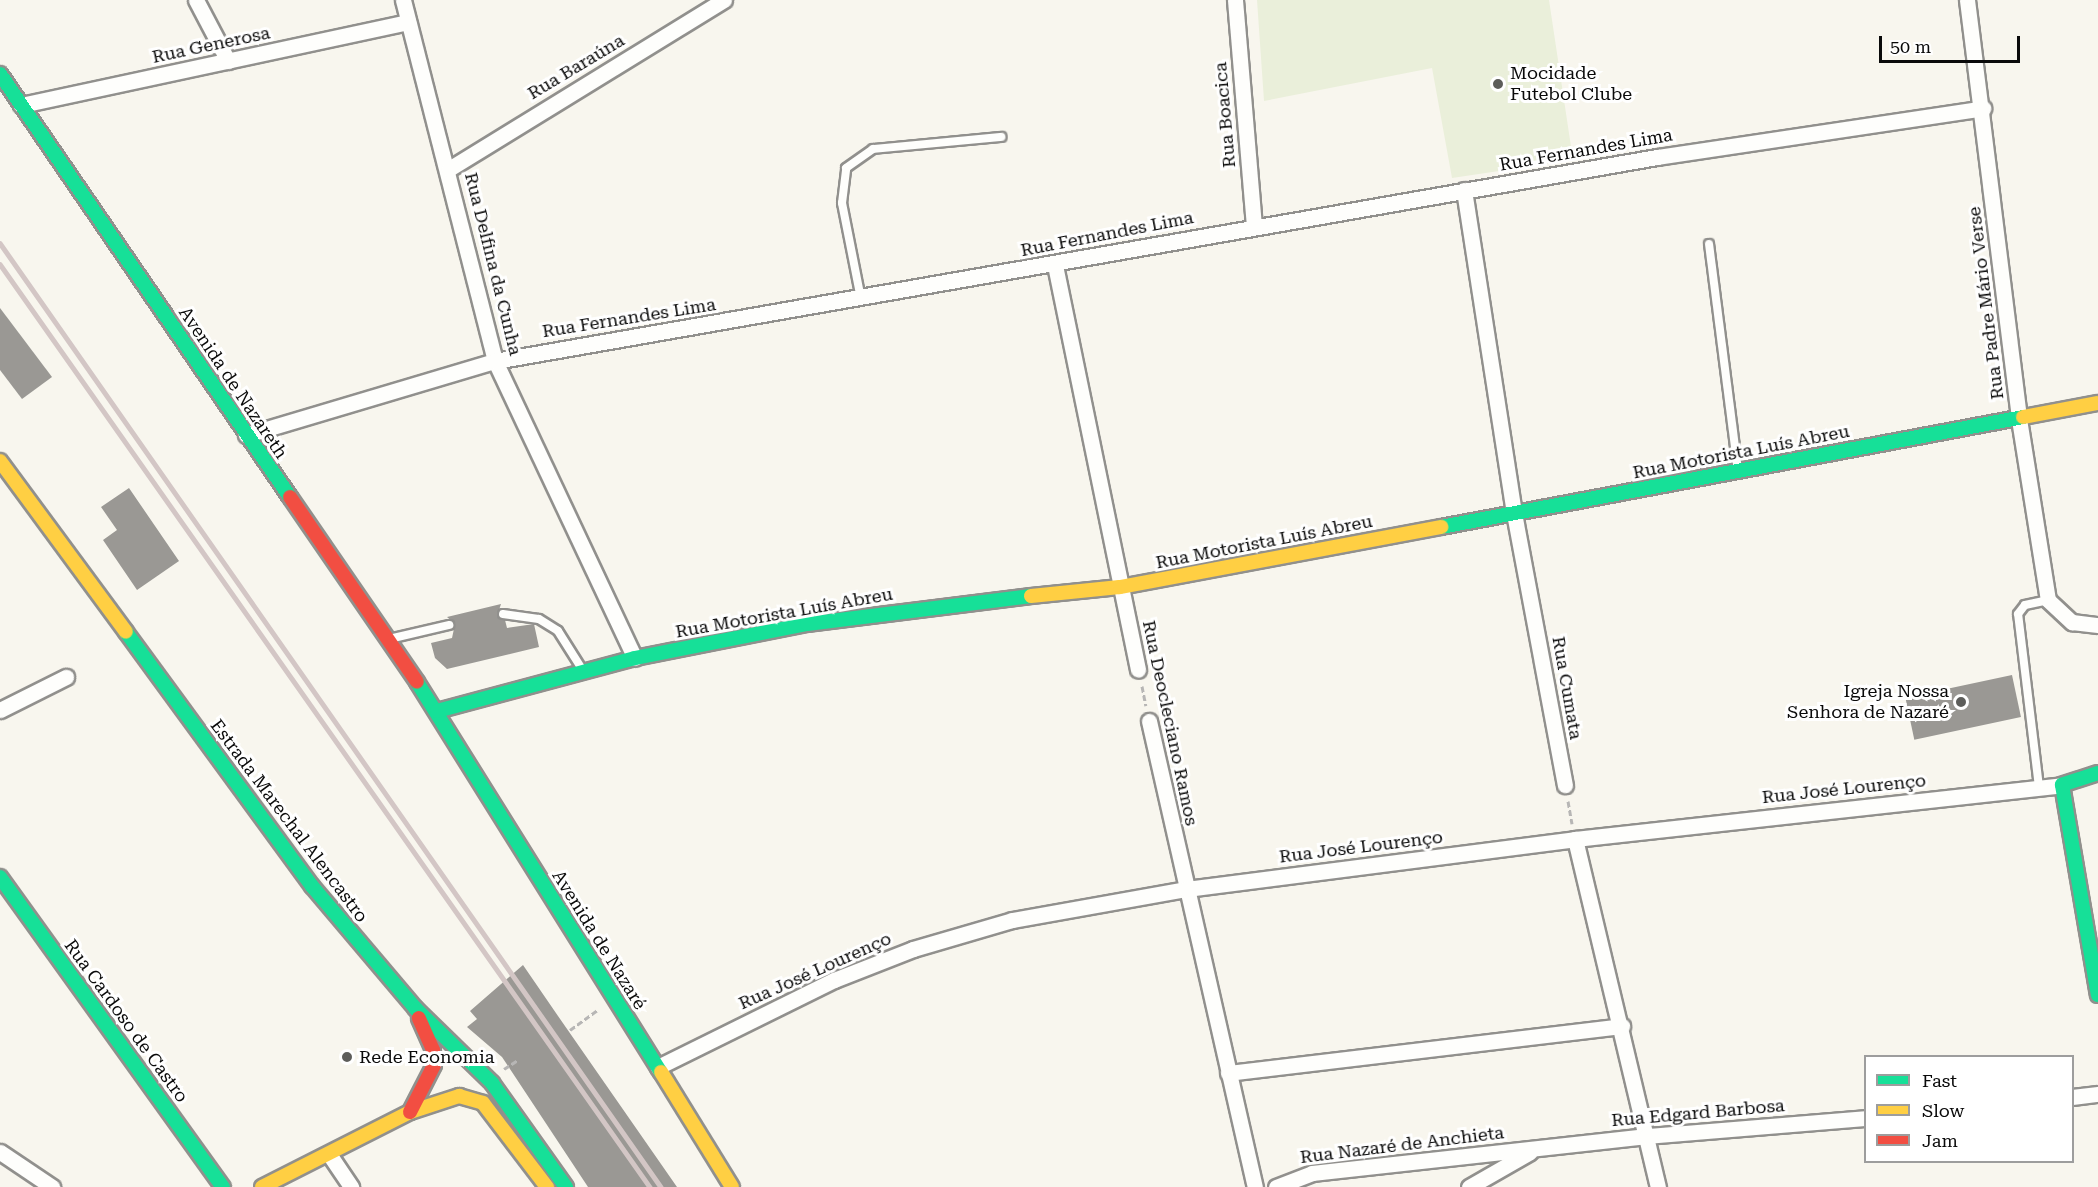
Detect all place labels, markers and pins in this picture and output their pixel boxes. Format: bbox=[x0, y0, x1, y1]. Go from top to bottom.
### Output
place label: Mocidade Futebol Clube bbox=[1510, 63, 1632, 106]
marker: Mocidade Futebol Clube bbox=[1491, 77, 1505, 91]
place label: Igreja Nossa Senhora de Nazaré bbox=[1787, 681, 1949, 724]
marker: Igreja Nossa Senhora de Nazaré bbox=[1954, 695, 1968, 709]
place label: Rede Economia bbox=[359, 1046, 495, 1068]
marker: Rede Economia bbox=[340, 1050, 354, 1064]

